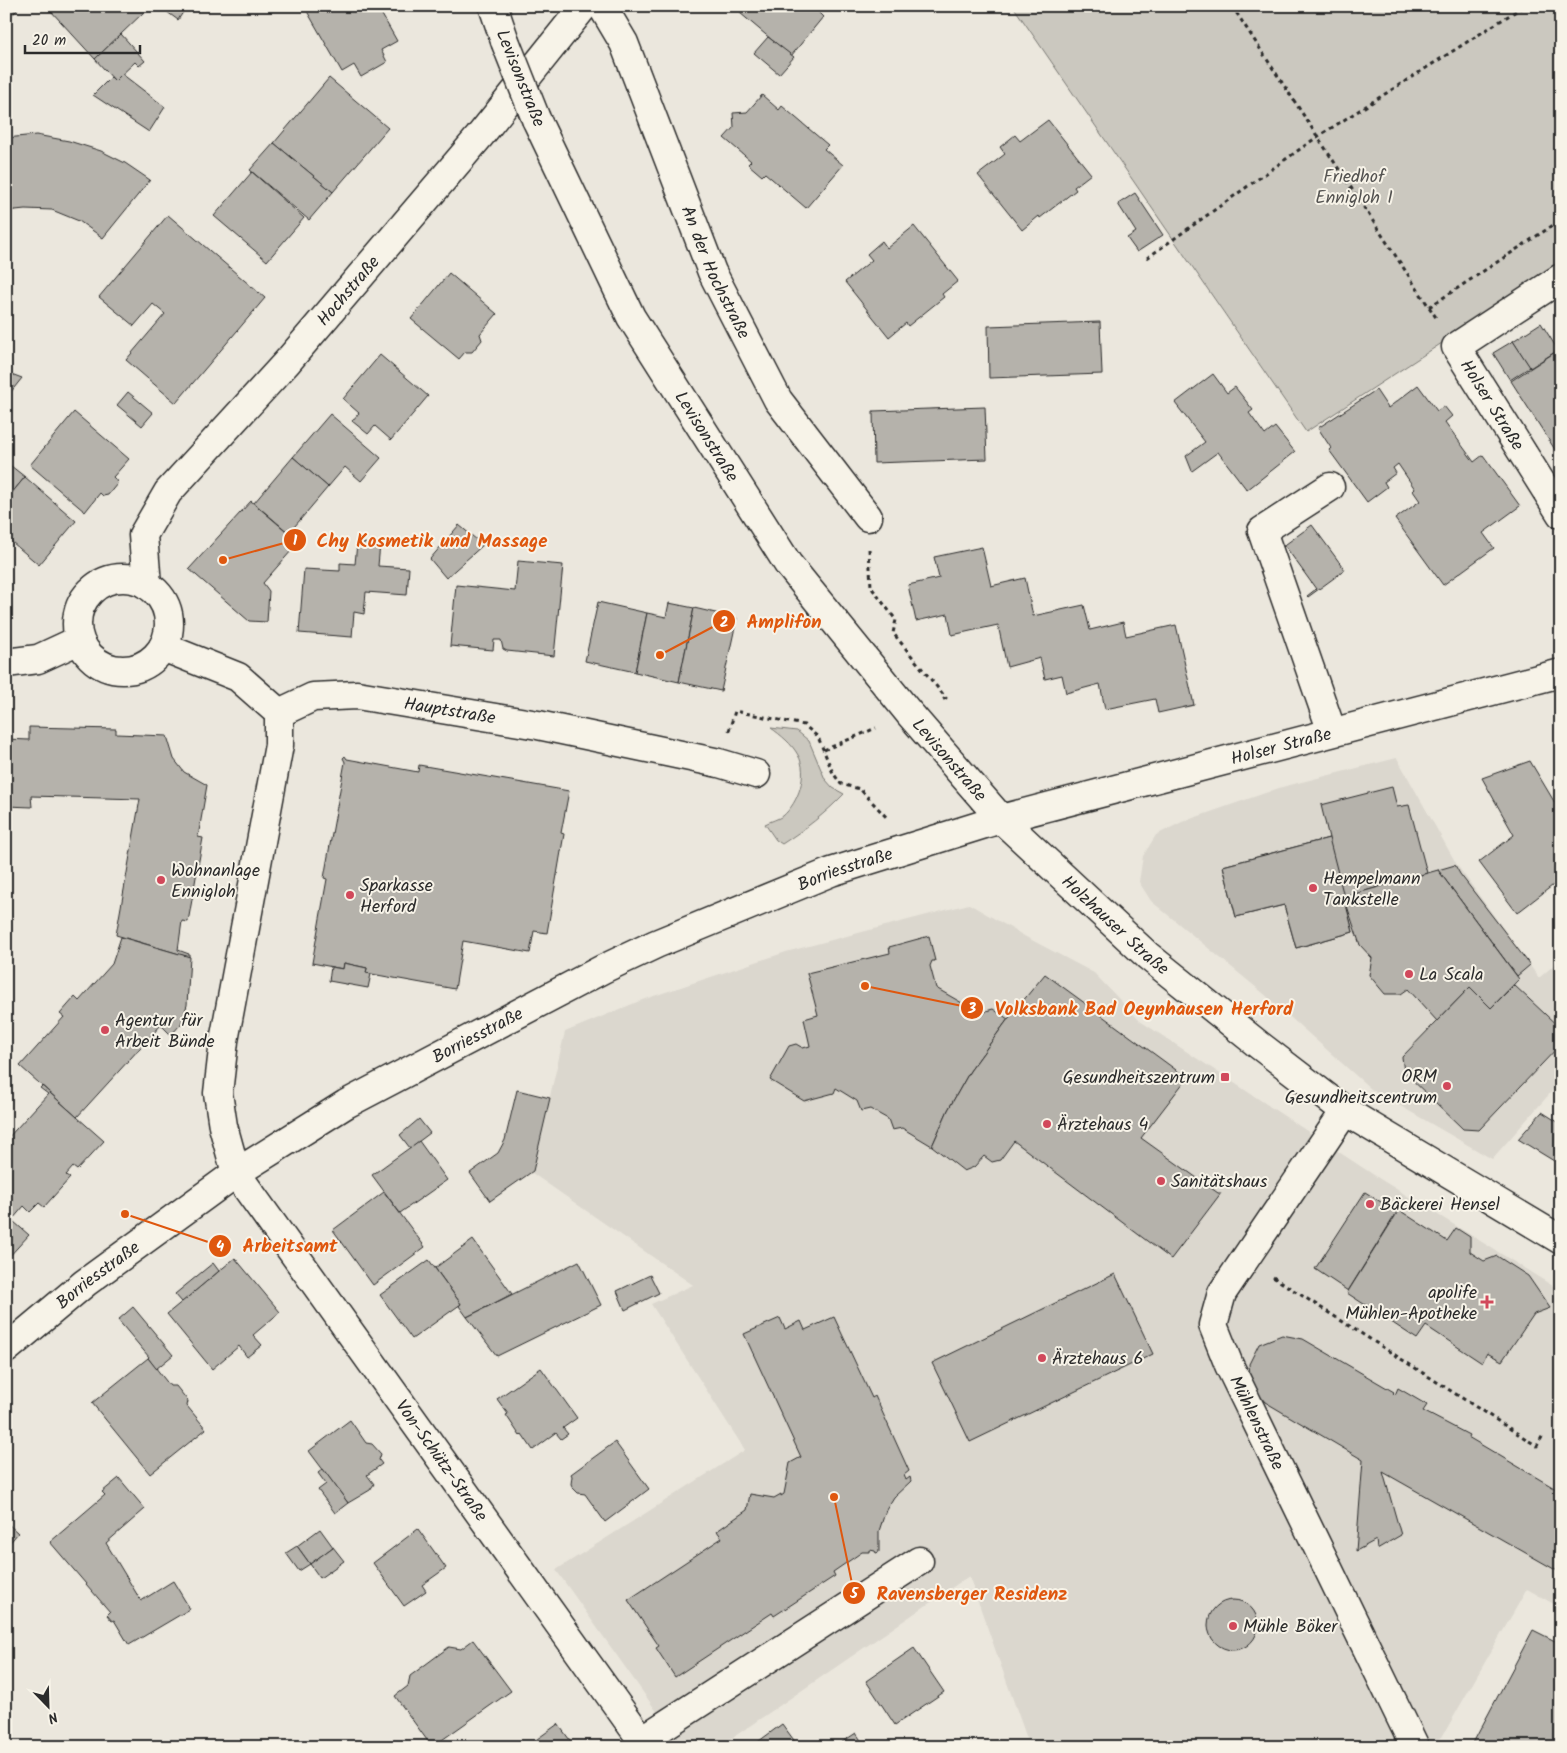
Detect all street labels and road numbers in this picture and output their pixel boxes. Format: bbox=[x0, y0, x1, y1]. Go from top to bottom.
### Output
street label: Levisonstraße bbox=[487, 25, 552, 132]
street label: An der Hochstraße bbox=[672, 202, 757, 345]
street label: Hochstraße bbox=[310, 250, 388, 334]
street label: Holser Straße bbox=[1451, 354, 1531, 457]
street label: Levisonstraße bbox=[666, 386, 745, 488]
street label: Hauptstraße bbox=[402, 690, 498, 734]
street label: Levisonstraße bbox=[904, 712, 993, 809]
street label: Holser Straße bbox=[1228, 720, 1335, 775]
street label: Borriesstraße bbox=[793, 841, 897, 900]
street label: Holzhauser Straße bbox=[1054, 869, 1175, 984]
street label: Borriesstraße bbox=[427, 1000, 529, 1072]
street label: Borriesstraße bbox=[50, 1234, 147, 1317]
street label: Mühlenstraße bbox=[1220, 1371, 1291, 1476]
street label: Von-Schütz-Straße bbox=[387, 1394, 494, 1528]

